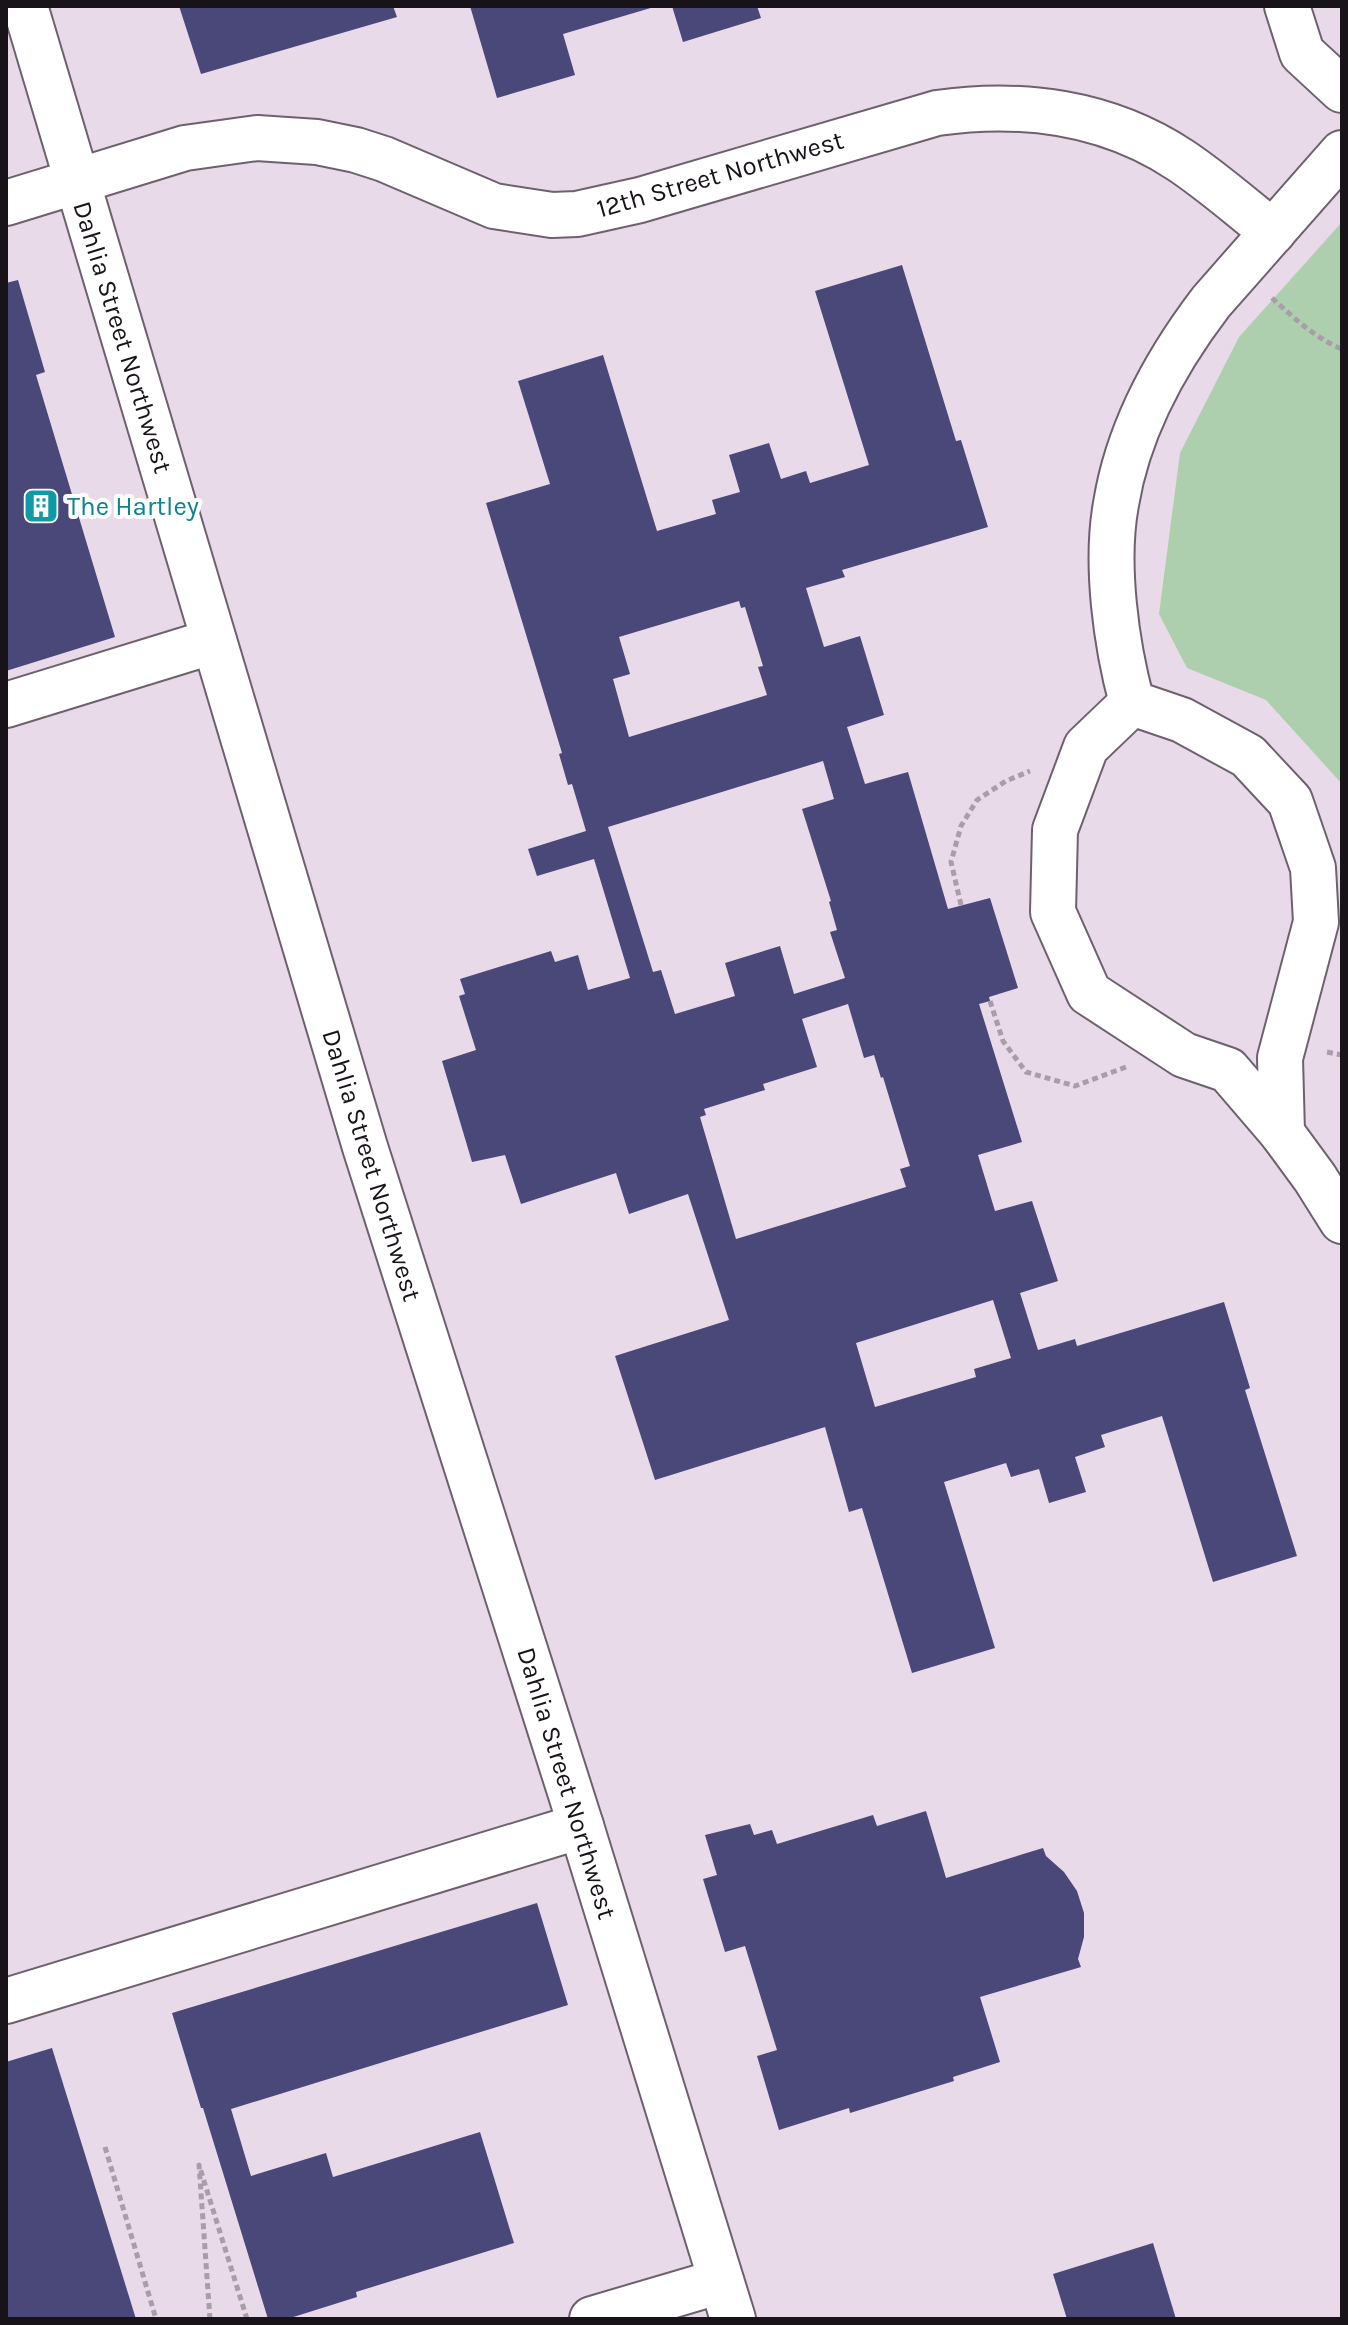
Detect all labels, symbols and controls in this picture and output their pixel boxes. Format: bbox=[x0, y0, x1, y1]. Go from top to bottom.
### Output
street label: 12th Street Northwest bbox=[593, 124, 847, 225]
street label: Dahlia Street Northwest bbox=[66, 197, 179, 477]
building icon: The Hartley bbox=[22, 487, 60, 525]
place label: The Hartley bbox=[67, 491, 199, 522]
street label: Dahlia Street Northwest bbox=[315, 1025, 428, 1305]
street label: Dahlia Street Northwest bbox=[510, 1643, 623, 1923]

